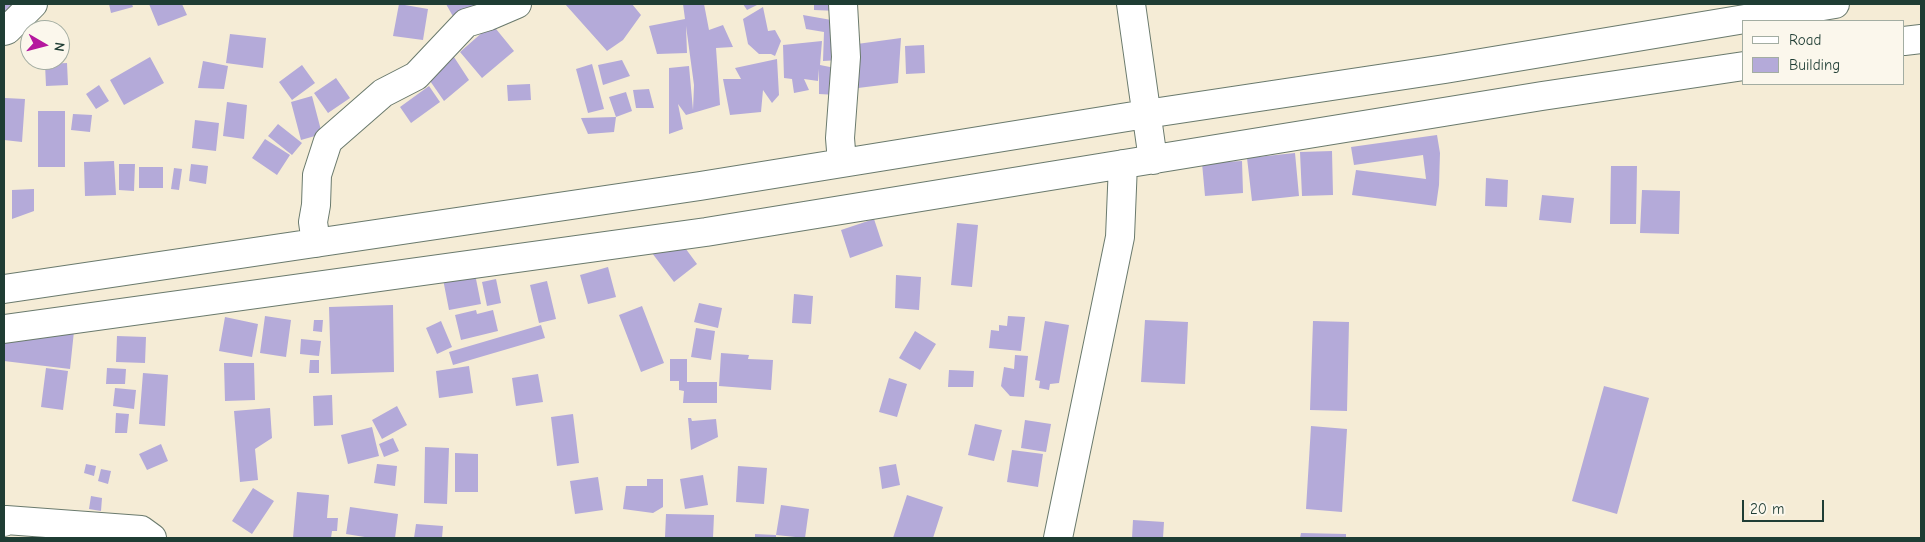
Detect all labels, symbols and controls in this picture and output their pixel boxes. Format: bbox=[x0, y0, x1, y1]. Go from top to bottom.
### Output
north arrow bbox=[20, 20, 70, 70]
legend bbox=[1742, 20, 1905, 85]
text: Road bbox=[1789, 31, 1821, 49]
text: N bbox=[50, 41, 68, 53]
text: Building bbox=[1789, 56, 1840, 74]
scale bar bbox=[1745, 490, 1828, 522]
text: 20 m bbox=[1750, 500, 1784, 518]

